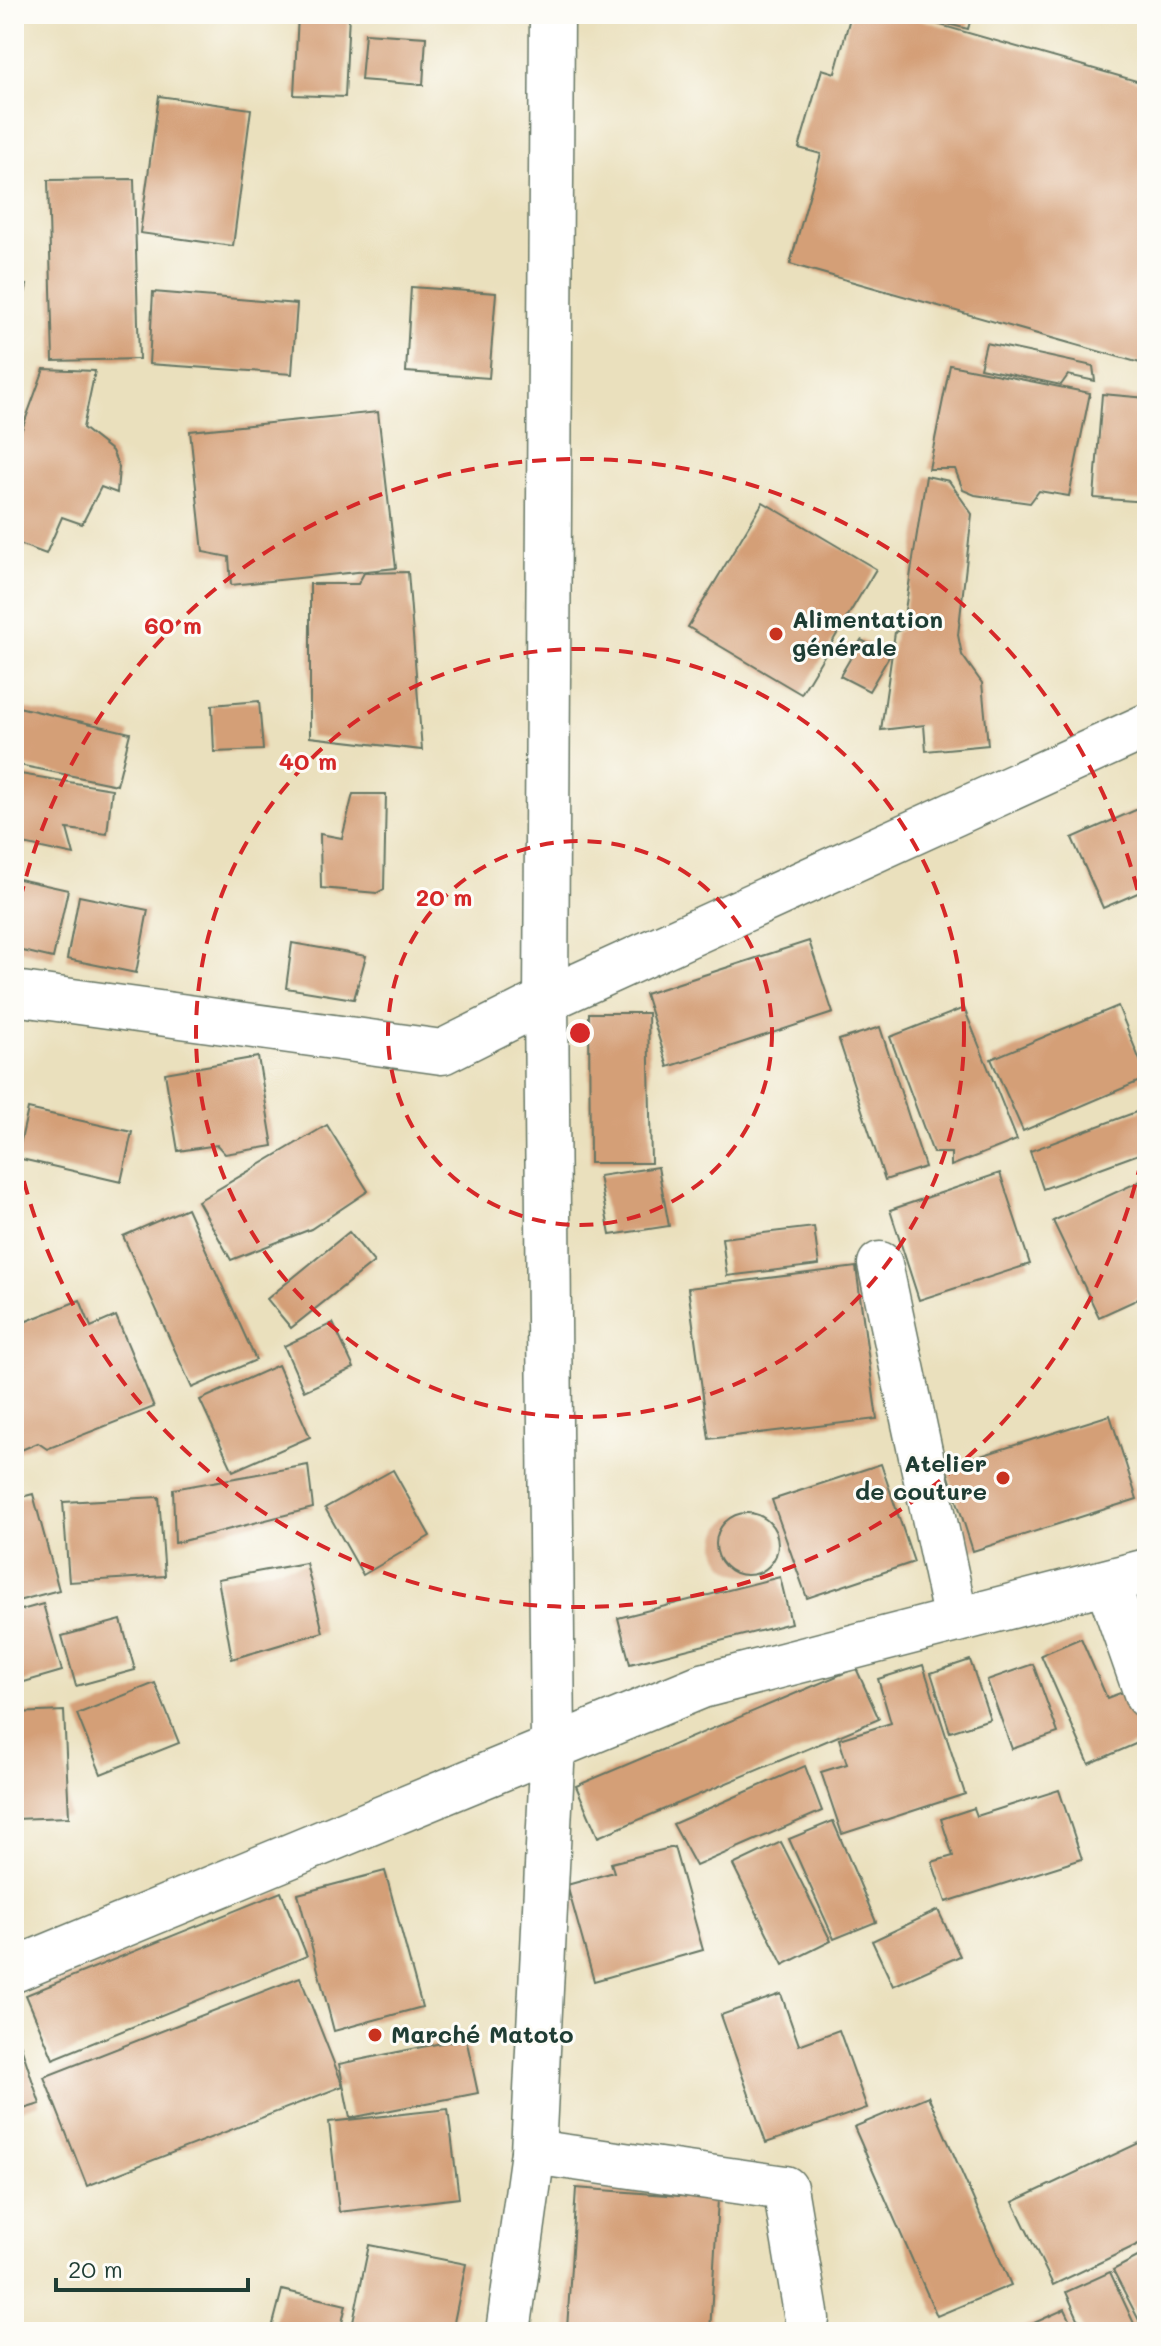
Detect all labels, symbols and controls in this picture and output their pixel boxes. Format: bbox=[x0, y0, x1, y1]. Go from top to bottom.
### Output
place label: Alimentation générale bbox=[792, 603, 943, 662]
text: 60 m bbox=[144, 609, 202, 640]
marker: Alimentation générale bbox=[767, 625, 785, 643]
text: 40 m bbox=[279, 745, 337, 776]
text: 20 m bbox=[416, 881, 472, 912]
centre of rings bbox=[566, 1019, 594, 1047]
place label: Atelier de couture bbox=[855, 1447, 987, 1506]
marker: Atelier de couture bbox=[994, 1469, 1012, 1487]
place label: Marché Matoto bbox=[391, 2018, 574, 2049]
marker: Marché Matoto bbox=[366, 2026, 384, 2044]
scale bar bbox=[56, 2242, 248, 2292]
text: 20 m bbox=[68, 2253, 123, 2284]

